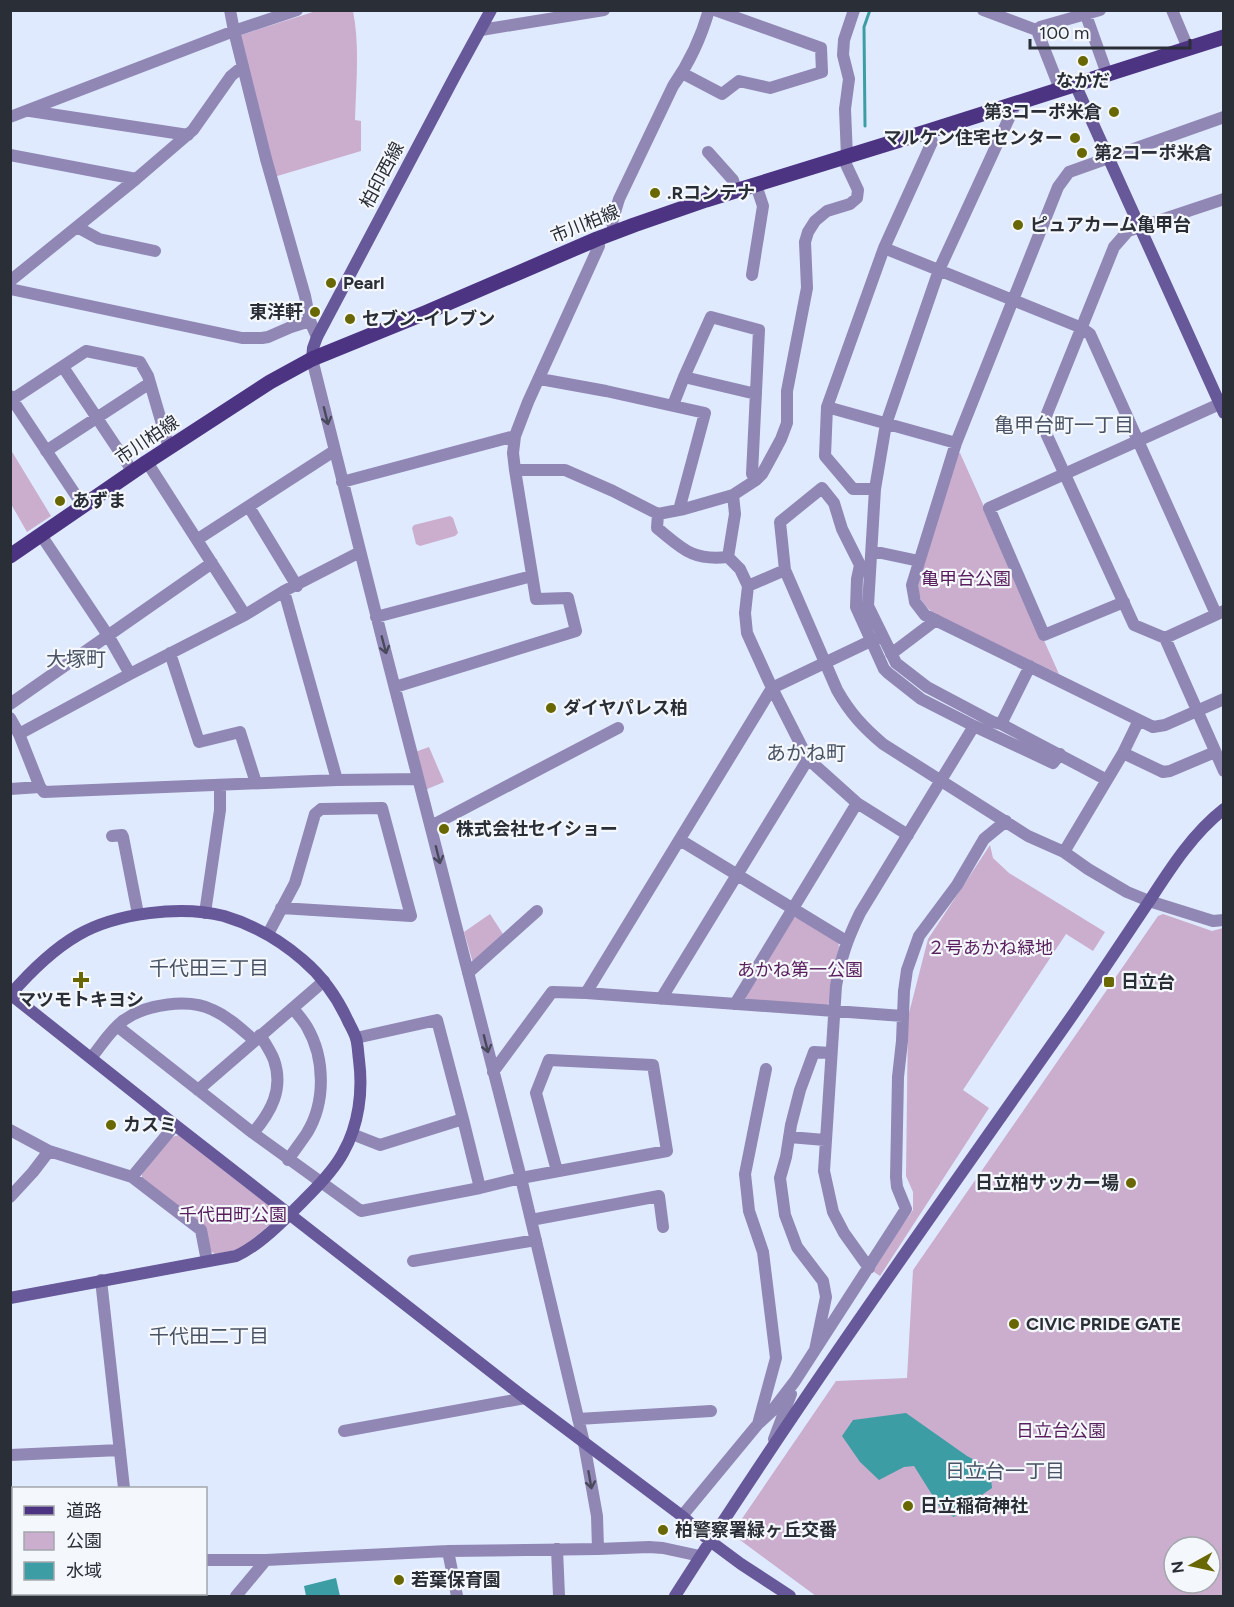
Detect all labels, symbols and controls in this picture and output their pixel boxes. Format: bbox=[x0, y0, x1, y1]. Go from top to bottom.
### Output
scale bar bbox=[1030, 12, 1190, 50]
text: 100 m bbox=[1039, 22, 1089, 44]
marker: なかだ bbox=[1076, 54, 1090, 68]
place label: なかだ bbox=[1056, 70, 1110, 92]
place label: 第3コーポ米倉 bbox=[984, 101, 1102, 123]
marker: 第3コーポ米倉 bbox=[1107, 105, 1121, 119]
place label: マルケン住宅センター bbox=[884, 127, 1063, 149]
marker: マルケン住宅センター bbox=[1068, 131, 1082, 145]
street label: 柏印西線 bbox=[355, 138, 409, 212]
place label: 第2コーポ米倉 bbox=[1094, 142, 1212, 164]
marker: 第2コーポ米倉 bbox=[1075, 146, 1089, 160]
place label: .Rコンテナ bbox=[667, 182, 755, 204]
marker: .Rコンテナ bbox=[648, 186, 662, 200]
street label: 市川柏線 bbox=[548, 200, 622, 248]
place label: ピュアカーム亀甲台 bbox=[1030, 214, 1191, 236]
marker: ピュアカーム亀甲台 bbox=[1011, 218, 1025, 232]
place label: Pearl bbox=[343, 272, 385, 294]
marker: Pearl bbox=[324, 276, 338, 290]
place label: 東洋軒 bbox=[249, 301, 303, 323]
marker: 東洋軒 bbox=[308, 305, 322, 319]
place label: セブン-イレブン bbox=[362, 308, 495, 330]
marker: セブン-イレブン bbox=[343, 312, 357, 326]
one-way arrow bbox=[320, 406, 332, 425]
street label: 市川柏線 bbox=[111, 411, 183, 469]
district label: 亀甲台町一丁目 bbox=[994, 413, 1134, 437]
place label: あずま bbox=[72, 490, 126, 512]
marker: あずま bbox=[53, 494, 67, 508]
park label: 亀甲台公園 bbox=[921, 568, 1011, 590]
one-way arrow bbox=[378, 636, 390, 655]
district label: 大塚町 bbox=[46, 647, 106, 671]
place label: ダイヤパレス柏 bbox=[563, 697, 688, 719]
marker: ダイヤパレス柏 bbox=[544, 701, 558, 715]
district label: あかね町 bbox=[766, 741, 846, 765]
place label: 株式会社セイショー bbox=[456, 818, 618, 840]
marker: 株式会社セイショー bbox=[437, 822, 451, 836]
one-way arrow bbox=[432, 845, 444, 864]
park label: ２号あかね緑地 bbox=[927, 937, 1053, 959]
district label: 千代田三丁目 bbox=[149, 956, 269, 980]
park label: あかね第一公園 bbox=[737, 959, 863, 981]
place label: 日立台 bbox=[1121, 971, 1175, 993]
marker: マツモトキヨシ bbox=[74, 973, 88, 987]
marker: 日立台 bbox=[1102, 975, 1116, 989]
place label: マツモトキヨシ bbox=[18, 989, 144, 1011]
one-way arrow bbox=[480, 1034, 492, 1053]
place label: カスミ bbox=[123, 1114, 177, 1136]
marker: カスミ bbox=[104, 1118, 118, 1132]
place label: 日立柏サッカー場 bbox=[975, 1172, 1119, 1194]
marker: 日立柏サッカー場 bbox=[1124, 1176, 1138, 1190]
park label: 千代田町公園 bbox=[179, 1204, 287, 1226]
place label: CIVIC PRIDE GATE bbox=[1026, 1313, 1181, 1335]
marker: CIVIC PRIDE GATE bbox=[1007, 1317, 1021, 1331]
district label: 千代田二丁目 bbox=[149, 1324, 269, 1348]
park label: 日立台公園 bbox=[1016, 1420, 1106, 1442]
district label: 日立台一丁目 bbox=[945, 1459, 1065, 1483]
one-way arrow bbox=[585, 1469, 596, 1489]
legend bbox=[12, 1487, 207, 1595]
place label: 日立稲荷神社 bbox=[920, 1495, 1028, 1517]
marker: 日立稲荷神社 bbox=[901, 1499, 915, 1513]
text: 道路 bbox=[66, 1500, 102, 1522]
place label: 柏警察署緑ヶ丘交番 bbox=[675, 1519, 837, 1541]
marker: 柏警察署緑ヶ丘交番 bbox=[656, 1523, 670, 1537]
text: 公園 bbox=[66, 1530, 102, 1552]
north arrow bbox=[1162, 1535, 1222, 1595]
text: 水域 bbox=[66, 1560, 102, 1582]
text: N bbox=[1167, 1560, 1188, 1574]
place label: 若葉保育園 bbox=[411, 1569, 501, 1591]
marker: 若葉保育園 bbox=[392, 1573, 406, 1587]

